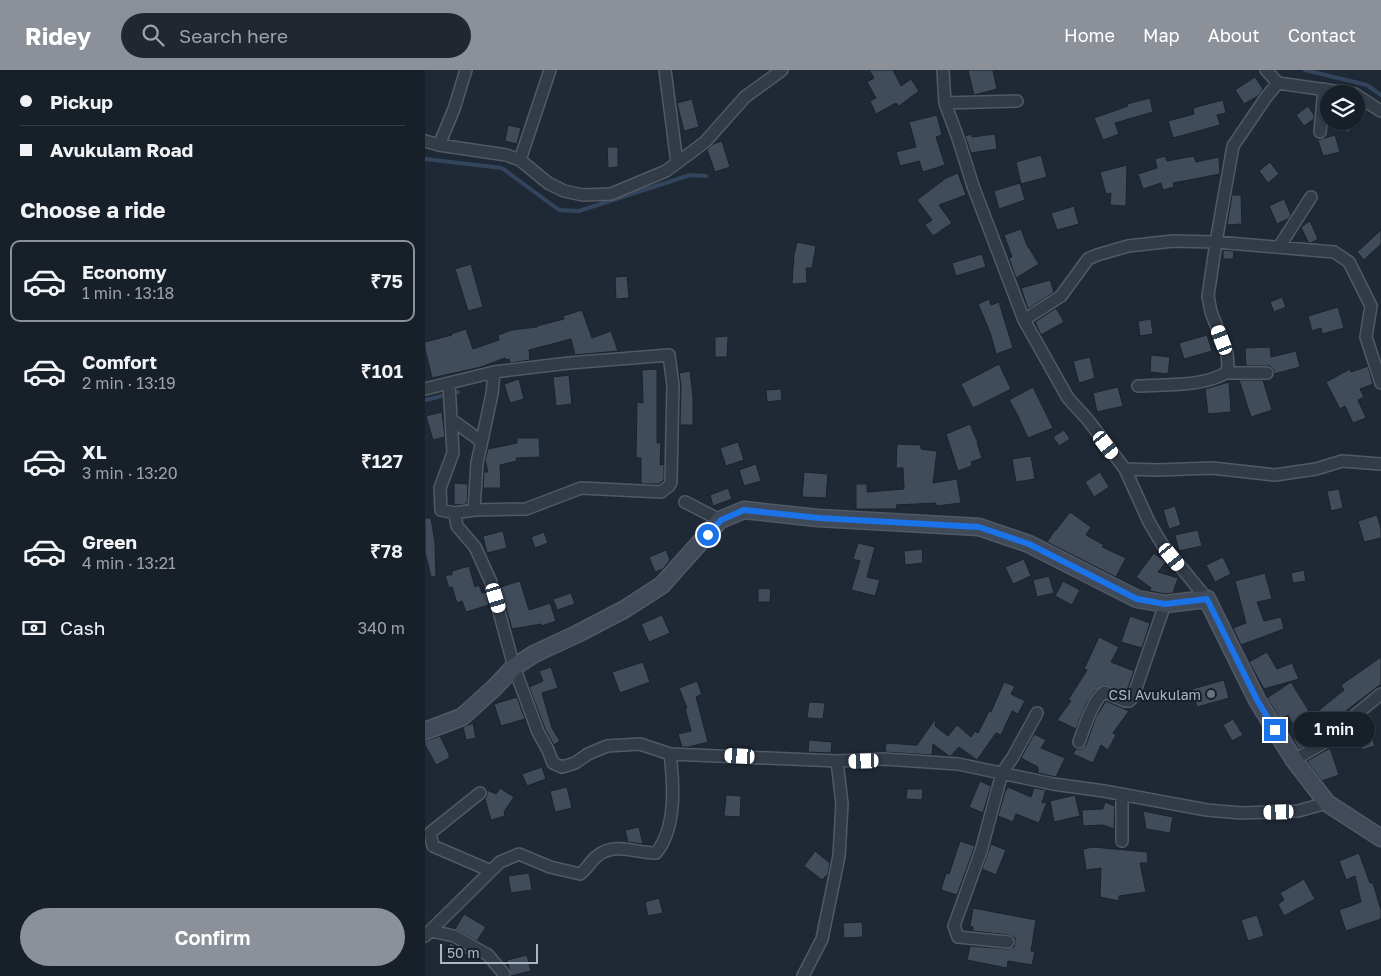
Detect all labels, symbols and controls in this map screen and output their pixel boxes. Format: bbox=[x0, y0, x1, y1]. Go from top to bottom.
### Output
search box bbox=[121, 13, 471, 58]
text: Ridey bbox=[25, 21, 91, 50]
icon: search bbox=[139, 21, 167, 49]
text: Search here bbox=[179, 24, 288, 47]
text: Home bbox=[1064, 24, 1115, 46]
text: Map bbox=[1143, 24, 1180, 46]
text: About bbox=[1208, 24, 1260, 46]
text: Contact bbox=[1288, 24, 1356, 46]
map controls bbox=[1320, 85, 1365, 130]
button: layers bbox=[1320, 85, 1365, 130]
text: Pickup bbox=[50, 90, 113, 113]
text: Avukulam Road bbox=[50, 138, 193, 161]
text: Choose a ride bbox=[20, 196, 166, 223]
icon: car bbox=[22, 259, 67, 304]
text: Economy bbox=[82, 260, 167, 283]
text: ₹75 bbox=[370, 269, 403, 292]
text: 1 min · 13:18 bbox=[82, 283, 174, 303]
car bbox=[1209, 323, 1234, 357]
icon: car bbox=[22, 349, 67, 394]
text: Comfort bbox=[82, 350, 157, 373]
text: ₹101 bbox=[361, 359, 403, 382]
text: 2 min · 13:19 bbox=[82, 373, 176, 393]
car bbox=[1090, 429, 1121, 461]
icon: car bbox=[22, 439, 67, 484]
text: XL bbox=[82, 440, 107, 463]
text: ₹127 bbox=[361, 449, 403, 472]
text: 3 min · 13:20 bbox=[82, 463, 178, 483]
route start bbox=[697, 524, 719, 546]
icon: car bbox=[22, 529, 67, 574]
text: Green bbox=[82, 530, 137, 553]
text: ₹78 bbox=[370, 539, 403, 562]
car bbox=[1156, 541, 1187, 573]
text: 4 min · 13:21 bbox=[82, 553, 176, 573]
car bbox=[484, 581, 507, 615]
icon: cash bbox=[20, 614, 48, 642]
text: Cash bbox=[60, 616, 105, 639]
text: 340 m bbox=[358, 618, 405, 638]
place label: CSI Avukulam bbox=[1109, 686, 1201, 703]
marker: CSI Avukulam bbox=[1205, 688, 1217, 700]
callout: 1 min bbox=[1293, 712, 1375, 748]
route end bbox=[1264, 719, 1286, 741]
text: 1 min bbox=[1314, 719, 1354, 739]
car bbox=[724, 748, 755, 764]
car bbox=[848, 753, 879, 769]
car bbox=[1263, 804, 1294, 820]
button: Confirm bbox=[20, 908, 405, 966]
scale bar bbox=[440, 941, 537, 964]
text: 50 m bbox=[447, 944, 480, 961]

